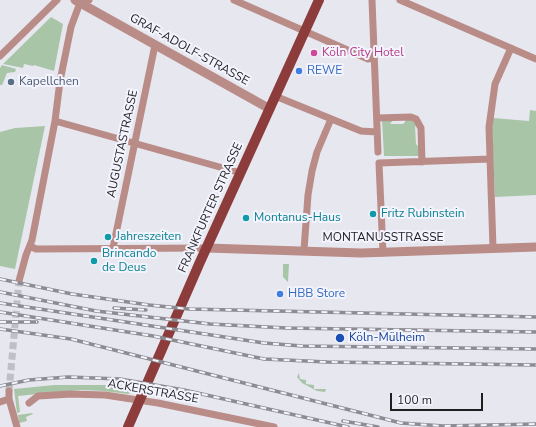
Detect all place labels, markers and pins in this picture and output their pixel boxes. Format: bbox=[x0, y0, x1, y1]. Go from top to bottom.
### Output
place label: Köln City Hotel bbox=[322, 46, 404, 60]
marker: Köln City Hotel bbox=[309, 48, 319, 58]
place label: REWE bbox=[307, 64, 342, 78]
marker: REWE bbox=[294, 66, 304, 76]
place label: Kapellchen bbox=[19, 75, 79, 89]
marker: Kapellchen bbox=[6, 77, 16, 87]
place label: Fritz Rubinstein bbox=[381, 207, 465, 221]
marker: Fritz Rubinstein bbox=[368, 209, 378, 219]
place label: Montanus-Haus bbox=[254, 211, 341, 225]
marker: Montanus-Haus bbox=[241, 213, 251, 223]
place label: Jahreszeiten bbox=[116, 230, 181, 244]
marker: Jahreszeiten bbox=[103, 232, 113, 242]
place label: Brincando de Deus bbox=[102, 247, 156, 275]
marker: Brincando de Deus bbox=[89, 256, 99, 266]
place label: HBB Store bbox=[288, 287, 345, 301]
marker: HBB Store bbox=[275, 289, 285, 299]
place label: Köln-Mülheim bbox=[349, 331, 425, 345]
marker: Köln-Mülheim bbox=[334, 332, 346, 344]

